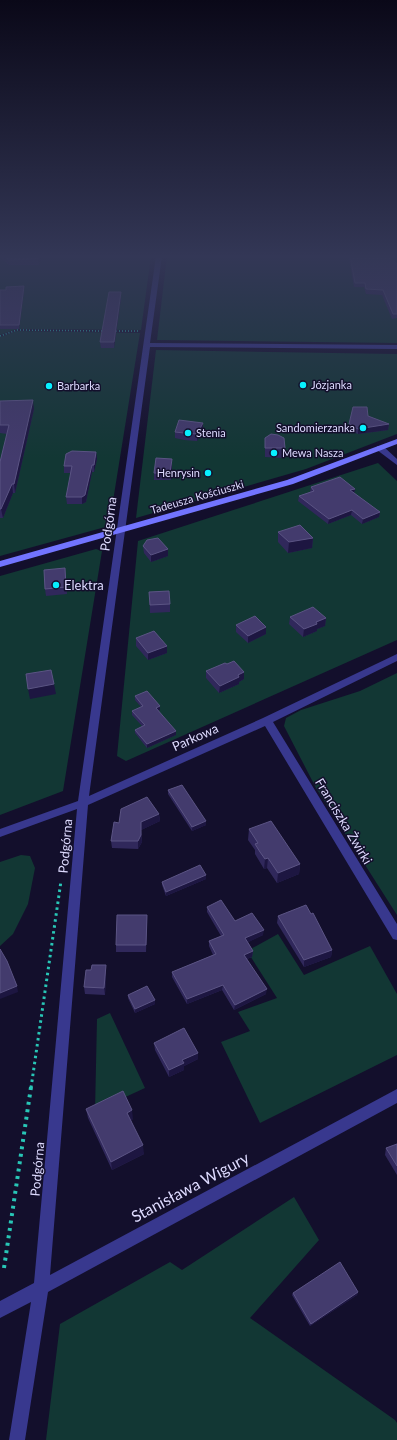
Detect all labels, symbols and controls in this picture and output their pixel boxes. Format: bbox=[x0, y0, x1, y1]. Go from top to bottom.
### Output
place label: Józjanka bbox=[311, 378, 352, 391]
place label: Barbarka bbox=[57, 379, 100, 392]
marker: Józjanka bbox=[298, 380, 308, 390]
marker: Barbarka bbox=[44, 381, 54, 391]
place label: Sandomierzanka bbox=[276, 421, 355, 434]
marker: Sandomierzanka bbox=[358, 423, 368, 433]
place label: Stenia bbox=[196, 426, 226, 439]
marker: Stenia bbox=[183, 428, 193, 438]
place label: Mewa Nasza bbox=[282, 446, 344, 459]
marker: Mewa Nasza bbox=[269, 448, 279, 458]
place label: Henrysin bbox=[157, 466, 200, 479]
marker: Henrysin bbox=[203, 468, 213, 478]
street label: Tadeusza Kościuszki bbox=[149, 477, 245, 516]
street label: Podgórna bbox=[96, 496, 120, 552]
place label: Elektra bbox=[64, 577, 104, 593]
marker: Elektra bbox=[51, 580, 61, 590]
street label: Parkowa bbox=[169, 720, 221, 754]
street label: Franciszka Żwirki bbox=[312, 775, 376, 867]
street label: Podgórna bbox=[55, 818, 75, 874]
street label: Podgórna bbox=[27, 1141, 47, 1197]
street label: Stanisława Wigury bbox=[128, 1147, 253, 1226]

